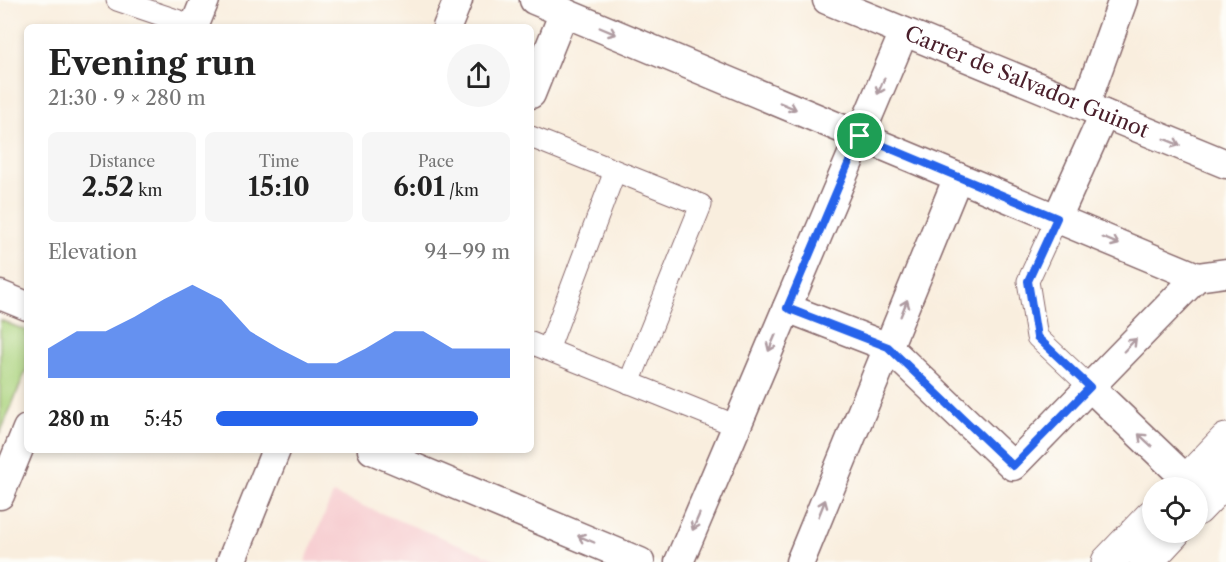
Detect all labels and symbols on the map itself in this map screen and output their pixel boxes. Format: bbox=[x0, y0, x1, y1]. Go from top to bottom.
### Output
street label: Carrer de Salvador Guinot bbox=[901, 20, 1153, 143]
one-way arrow bbox=[598, 26, 616, 37]
one-way arrow bbox=[875, 76, 886, 94]
one-way arrow bbox=[778, 101, 796, 112]
pin bbox=[834, 110, 885, 161]
one-way arrow bbox=[1163, 137, 1181, 148]
one-way arrow bbox=[1101, 236, 1120, 247]
one-way arrow bbox=[899, 299, 910, 318]
one-way arrow bbox=[766, 333, 777, 351]
one-way arrow bbox=[1123, 338, 1137, 353]
one-way arrow bbox=[1138, 433, 1153, 447]
one-way arrow bbox=[817, 499, 828, 518]
one-way arrow bbox=[690, 512, 701, 531]
one-way arrow bbox=[577, 533, 596, 544]

